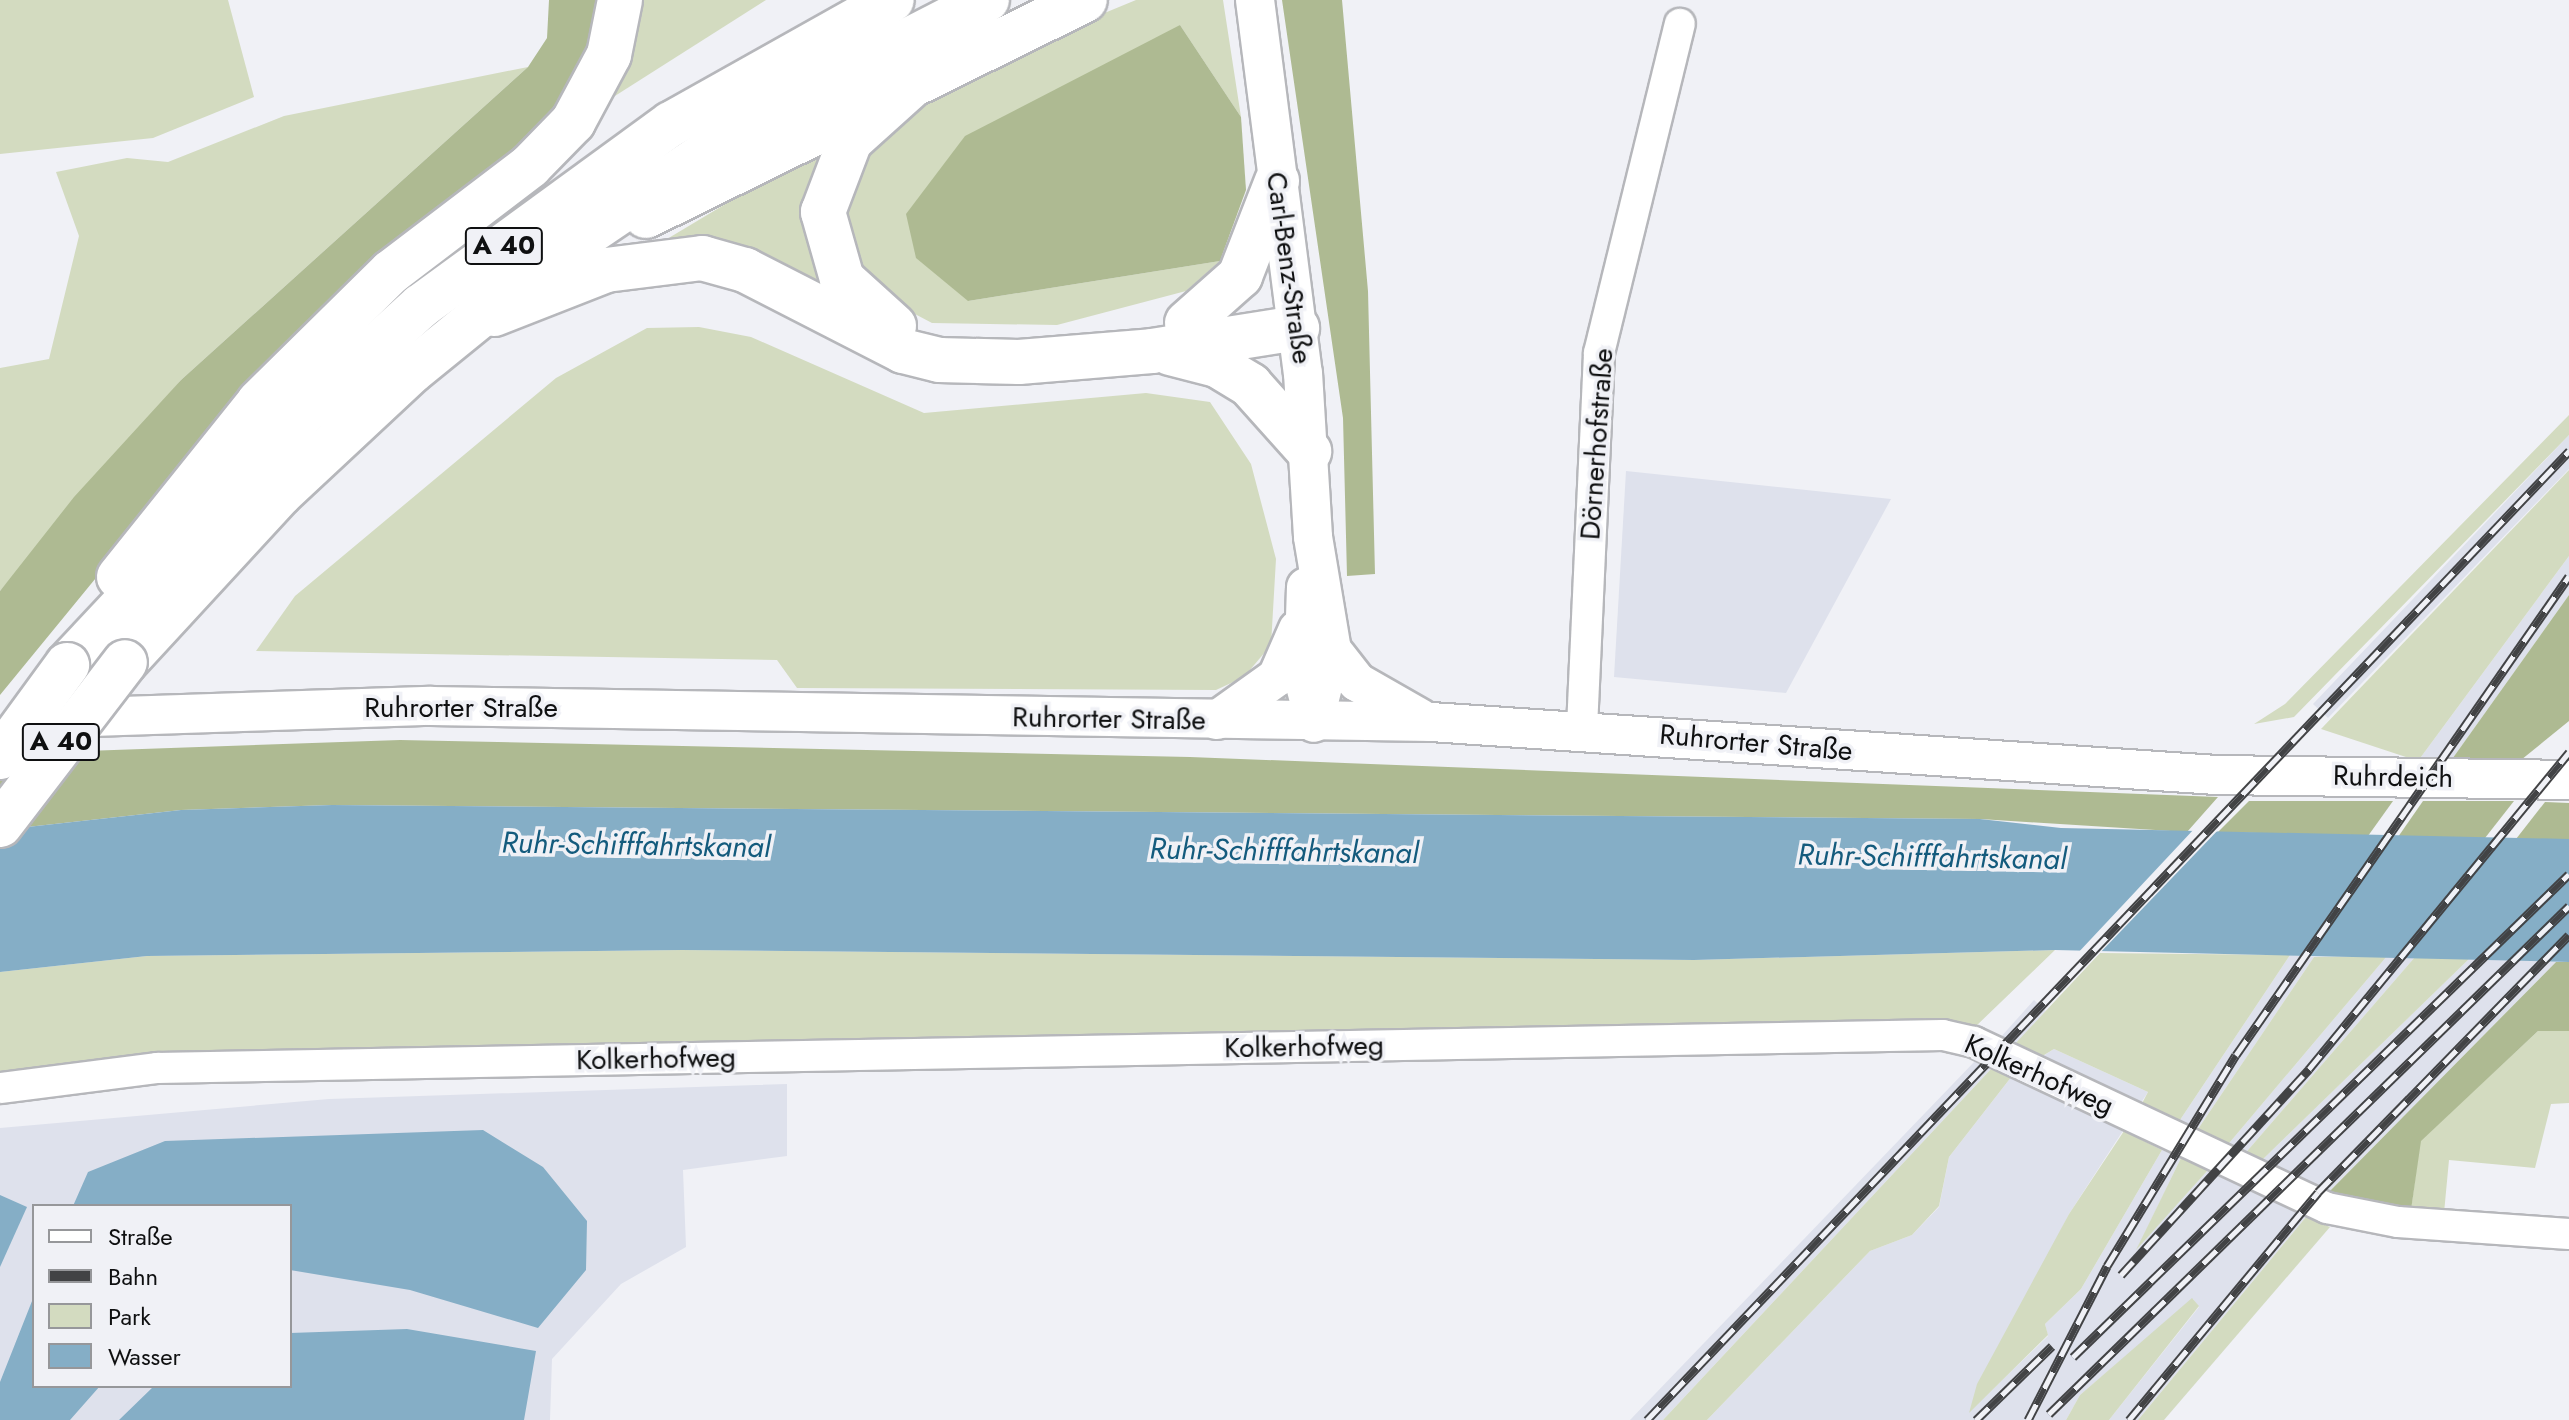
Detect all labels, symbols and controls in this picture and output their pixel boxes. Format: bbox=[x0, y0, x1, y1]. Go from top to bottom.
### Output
street label: Carl-Benz-Straße bbox=[1259, 170, 1319, 366]
road number: A 40 bbox=[464, 224, 544, 268]
street label: Dörnerhofstraße bbox=[1574, 347, 1620, 541]
street label: Ruhrorter Straße bbox=[364, 691, 558, 725]
street label: Ruhrorter Straße bbox=[1012, 701, 1206, 737]
street label: Ruhrorter Straße bbox=[1658, 718, 1854, 768]
road number: A 40 bbox=[21, 720, 101, 764]
street label: Ruhrdeich bbox=[2333, 759, 2453, 795]
water label: Ruhr-Schifffahrtskanal bbox=[501, 825, 771, 865]
water label: Ruhr-Schifffahrtskanal bbox=[1149, 831, 1419, 871]
water label: Ruhr-Schifffahrtskanal bbox=[1797, 837, 2067, 877]
street label: Kolkerhofweg bbox=[1959, 1027, 2119, 1123]
street label: Kolkerhofweg bbox=[1224, 1029, 1384, 1065]
street label: Kolkerhofweg bbox=[576, 1041, 736, 1077]
legend bbox=[32, 1204, 292, 1388]
text: Straße bbox=[108, 1219, 173, 1254]
text: Bahn bbox=[108, 1259, 158, 1294]
text: Park bbox=[108, 1299, 151, 1334]
text: Wasser bbox=[108, 1339, 181, 1374]

